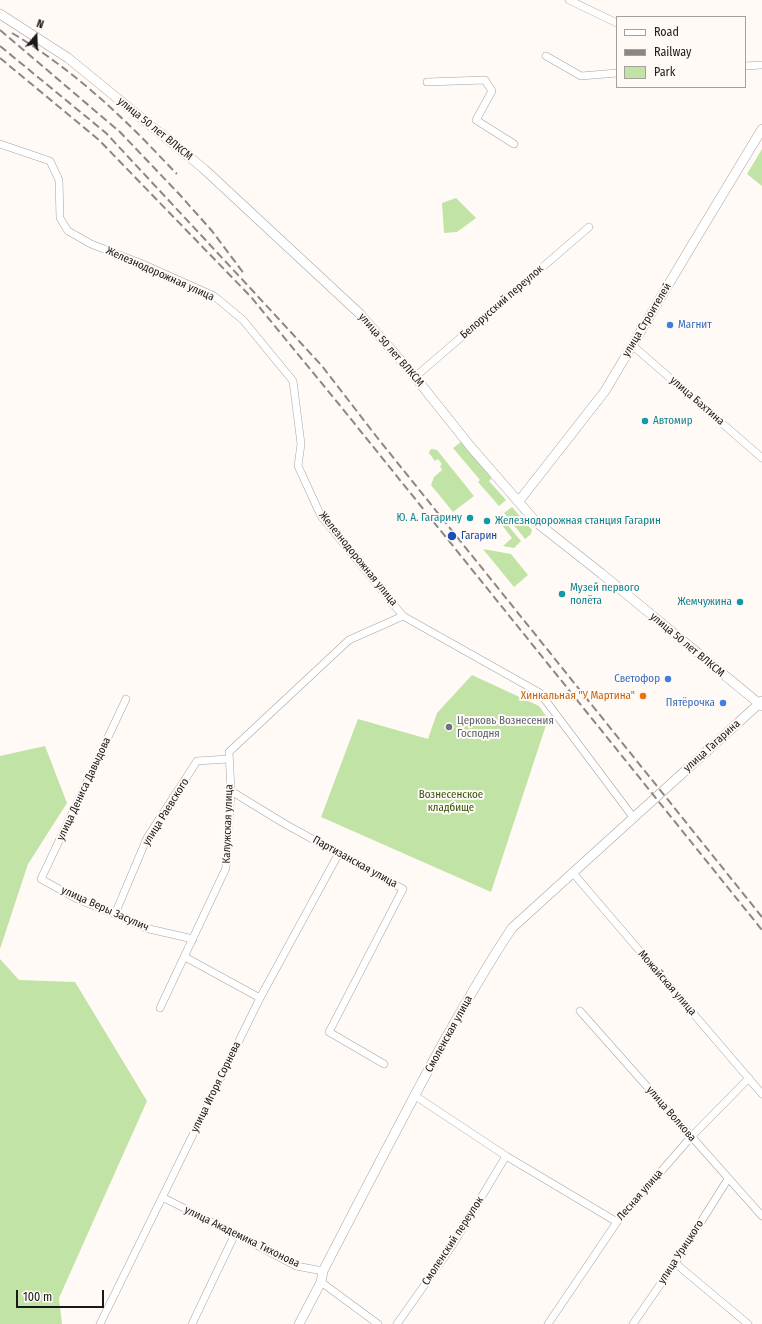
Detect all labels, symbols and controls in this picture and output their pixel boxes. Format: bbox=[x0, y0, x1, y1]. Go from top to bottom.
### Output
north arrow bbox=[16, 16, 56, 56]
legend bbox=[616, 16, 746, 88]
text: N bbox=[35, 17, 45, 31]
text: Road bbox=[654, 25, 679, 39]
text: Railway bbox=[654, 45, 691, 59]
text: Park bbox=[654, 65, 675, 79]
street label: улица 50 лет ВЛКСМ bbox=[115, 95, 195, 163]
street label: Железнодорожная улица bbox=[104, 244, 216, 304]
street label: Белорусский переулок bbox=[458, 262, 546, 342]
street label: улица Строителей bbox=[620, 281, 674, 359]
street label: улица 50 лет ВЛКСМ bbox=[356, 311, 426, 389]
place label: Магнит bbox=[678, 318, 712, 332]
marker: Магнит bbox=[665, 320, 675, 330]
street label: улица Бахтина bbox=[667, 374, 727, 428]
place label: Автомир bbox=[653, 414, 693, 428]
marker: Автомир bbox=[640, 416, 650, 426]
street label: Железнодорожная улица bbox=[316, 509, 400, 609]
place label: Ю. А. Гагарину bbox=[396, 511, 462, 525]
marker: Ю. А. Гагарину bbox=[465, 513, 475, 523]
place label: Железнодорожная станция Гагарин bbox=[495, 514, 661, 528]
marker: Железнодорожная станция Гагарин bbox=[482, 516, 492, 526]
place label: Гагарин bbox=[461, 529, 497, 543]
marker: Гагарин bbox=[446, 530, 458, 542]
place label: Музей первого полёта bbox=[570, 581, 640, 607]
marker: Музей первого полёта bbox=[557, 589, 567, 599]
place label: Жемчужина bbox=[677, 595, 732, 609]
marker: Жемчужина bbox=[735, 597, 745, 607]
street label: улица 50 лет ВЛКСМ bbox=[647, 610, 727, 680]
place label: Светофор bbox=[614, 672, 660, 686]
marker: Светофор bbox=[663, 674, 673, 684]
place label: Хинкальная "У Мартина" bbox=[521, 689, 635, 703]
marker: Хинкальная "У Мартина" bbox=[638, 691, 648, 701]
place label: Пятёрочка bbox=[666, 696, 715, 710]
marker: Пятёрочка bbox=[718, 698, 728, 708]
place label: Церковь Вознесения Господня bbox=[457, 714, 554, 740]
street label: улица Гагарина bbox=[681, 717, 743, 775]
marker: Церковь Вознесения Господня bbox=[444, 722, 454, 732]
street label: улица Дениса Давыдова bbox=[54, 735, 114, 843]
street label: улица Раевского bbox=[140, 776, 192, 848]
street label: Калужская улица bbox=[220, 784, 236, 864]
park label: Вознесенское кладбище bbox=[419, 788, 483, 814]
street label: Партизанская улица bbox=[310, 833, 400, 891]
street label: улица Веры Засулич bbox=[59, 884, 151, 934]
street label: Можайская улица bbox=[635, 948, 699, 1018]
street label: Смоленская улица bbox=[422, 993, 476, 1075]
street label: улица Игоря Сорнева bbox=[188, 1039, 244, 1135]
street label: улица Волкова bbox=[643, 1084, 699, 1144]
street label: Лесная улица bbox=[614, 1167, 666, 1223]
street label: Смоленский переулок bbox=[419, 1194, 487, 1288]
street label: улица Академика Тихонова bbox=[182, 1203, 302, 1271]
street label: улица Урицкого bbox=[655, 1218, 707, 1286]
scale bar bbox=[18, 1282, 106, 1308]
text: 100 m bbox=[23, 1290, 52, 1304]

